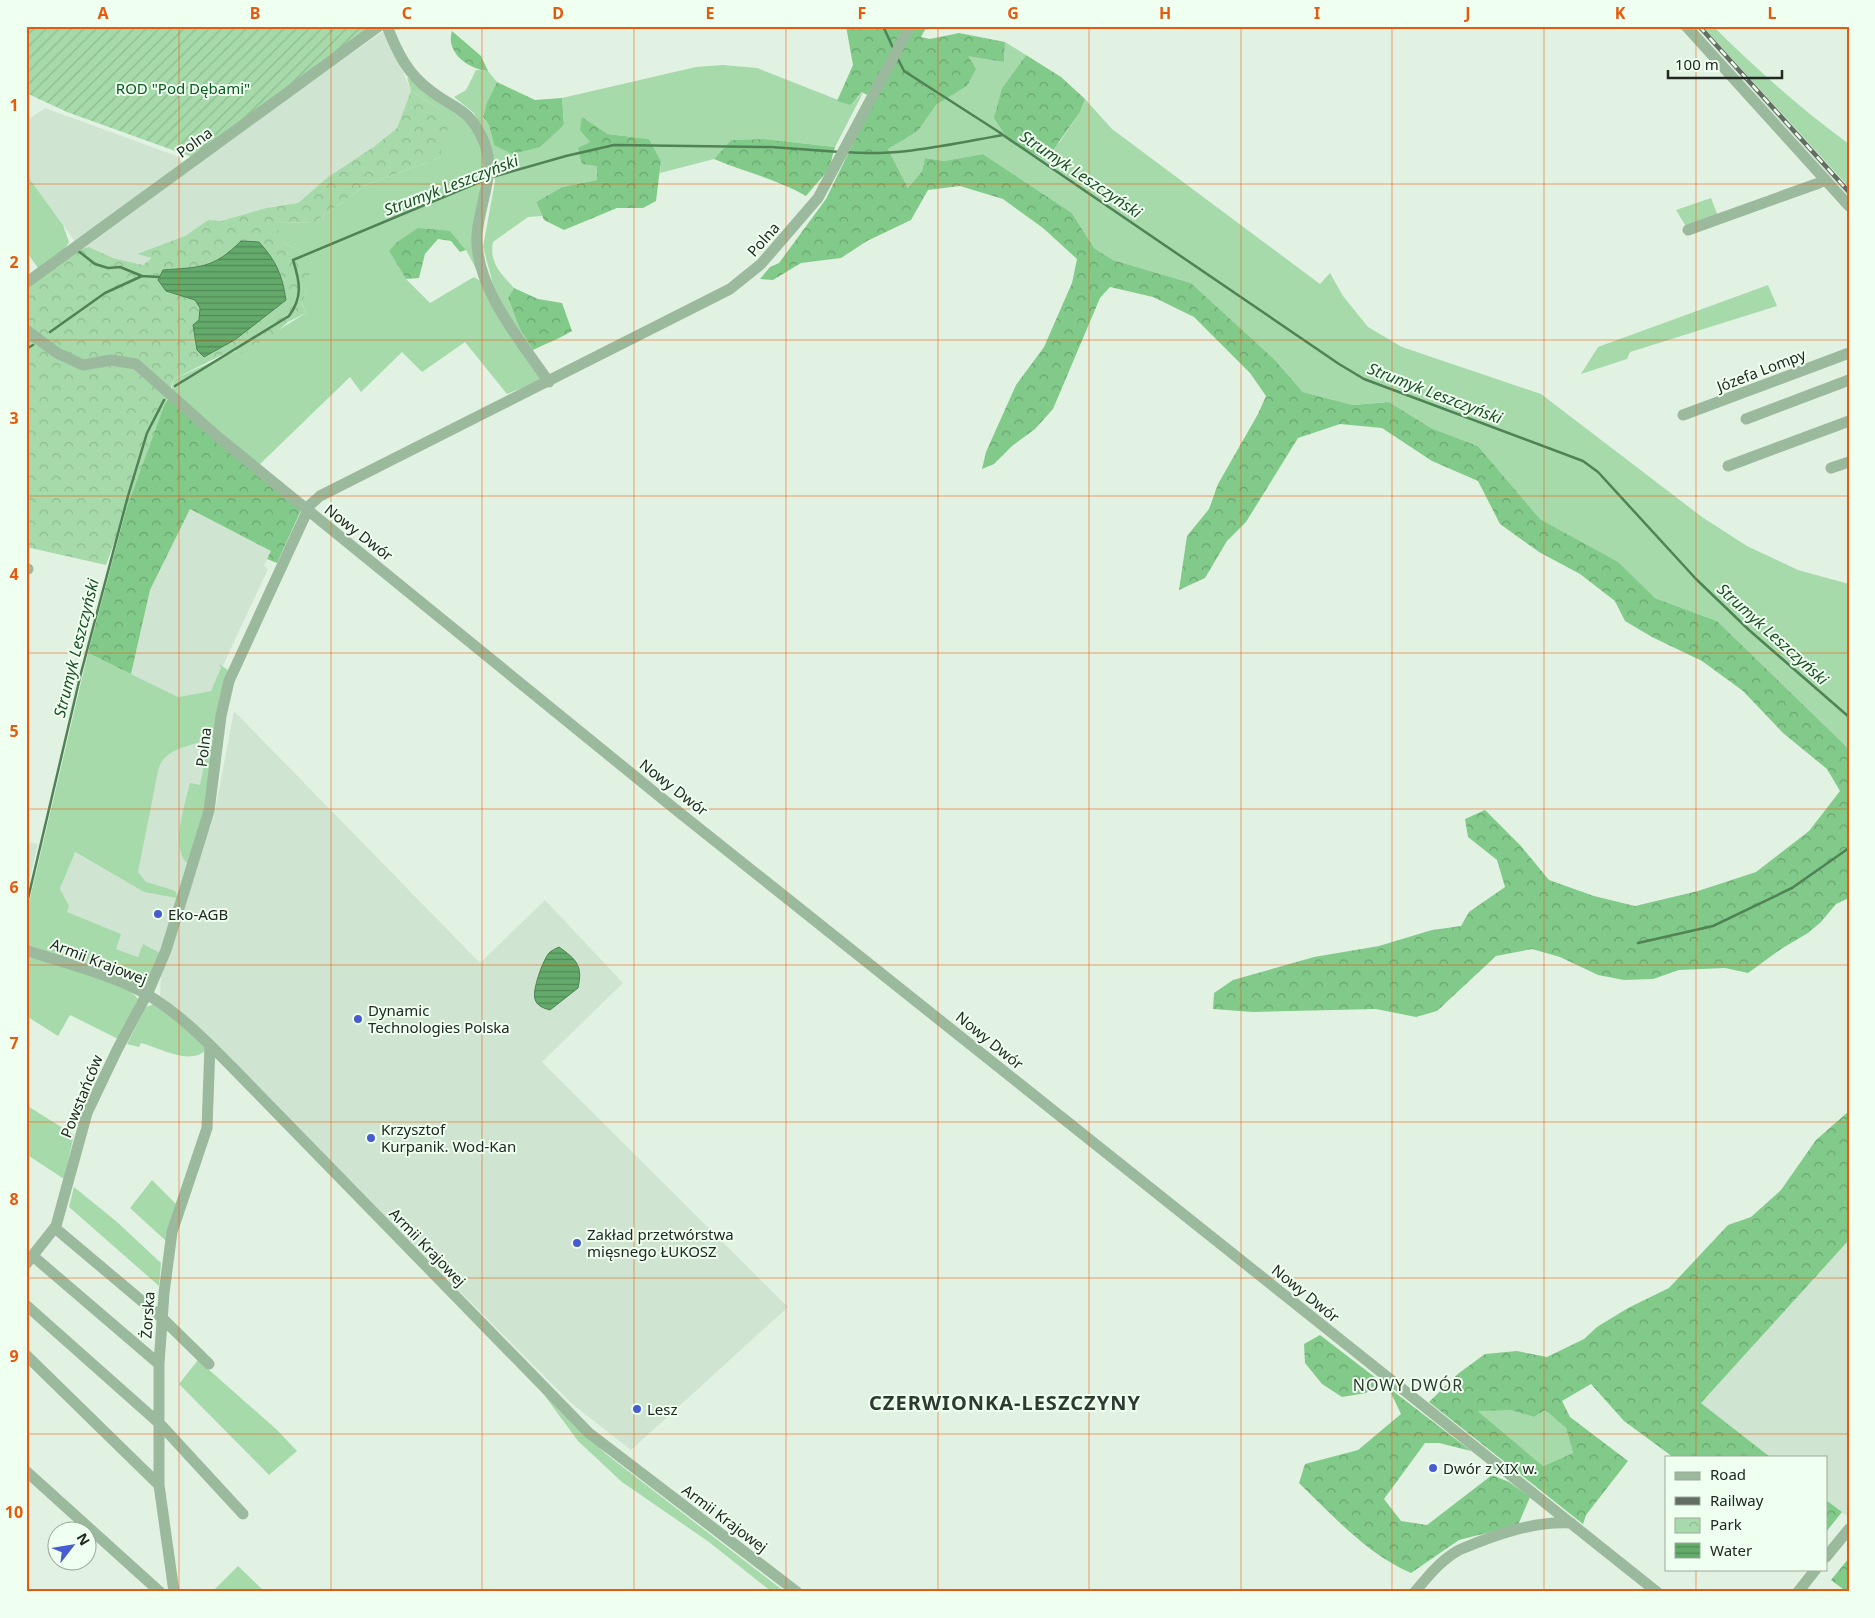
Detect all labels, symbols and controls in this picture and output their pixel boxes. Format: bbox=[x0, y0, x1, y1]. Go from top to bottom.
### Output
text: A bbox=[97, 2, 109, 24]
text: B bbox=[250, 2, 260, 24]
text: C bbox=[402, 2, 412, 24]
text: D bbox=[552, 2, 564, 24]
text: E bbox=[706, 2, 715, 24]
text: F bbox=[858, 2, 866, 24]
text: G bbox=[1007, 2, 1019, 24]
text: H bbox=[1159, 2, 1171, 24]
text: I bbox=[1314, 2, 1320, 24]
text: J bbox=[1463, 2, 1471, 24]
text: K bbox=[1615, 2, 1626, 24]
text: L bbox=[1768, 2, 1777, 24]
scale bar bbox=[1668, 48, 1781, 80]
text: 100 m bbox=[1675, 54, 1719, 74]
park label: ROD "Pod Dębami" bbox=[116, 78, 250, 98]
text: 1 bbox=[9, 94, 19, 116]
street label: Polna bbox=[172, 122, 216, 162]
water label: Strumyk Leszczyński bbox=[1016, 125, 1147, 223]
water label: Strumyk Leszczyński bbox=[381, 149, 522, 221]
street label: Polna bbox=[742, 218, 784, 260]
text: 2 bbox=[9, 251, 19, 273]
street label: Józefa Lompy bbox=[1712, 344, 1809, 397]
water label: Strumyk Leszczyński bbox=[1365, 357, 1506, 429]
text: 3 bbox=[9, 407, 19, 429]
street label: Nowy Dwór bbox=[321, 499, 397, 565]
text: 4 bbox=[9, 563, 19, 585]
water label: Strumyk Leszczyński bbox=[48, 575, 104, 720]
water label: Strumyk Leszczyński bbox=[1713, 578, 1834, 690]
text: 5 bbox=[9, 720, 19, 742]
street label: Polna bbox=[191, 726, 215, 768]
street label: Nowy Dwór bbox=[636, 754, 712, 820]
text: 6 bbox=[9, 876, 19, 898]
place label: Eko-AGB bbox=[168, 904, 228, 924]
marker: Eko-AGB bbox=[152, 908, 164, 920]
street label: Armii Krajowej bbox=[48, 933, 150, 989]
place label: Dynamic Technologies Polska bbox=[368, 1000, 510, 1037]
street label: Nowy Dwór bbox=[952, 1007, 1028, 1073]
marker: Dynamic Technologies Polska bbox=[352, 1013, 364, 1025]
text: 7 bbox=[9, 1032, 19, 1054]
street label: Powstańców bbox=[55, 1051, 107, 1140]
place label: Krzysztof Kurpanik. Wod-Kan bbox=[381, 1119, 516, 1156]
marker: Krzysztof Kurpanik. Wod-Kan bbox=[365, 1132, 377, 1144]
text: 8 bbox=[9, 1188, 19, 1210]
street label: Armii Krajowej bbox=[385, 1203, 471, 1291]
place label: Zakład przetwórstwa mięsnego ŁUKOSZ bbox=[587, 1224, 734, 1261]
marker: Zakład przetwórstwa mięsnego ŁUKOSZ bbox=[571, 1237, 583, 1249]
street label: Nowy Dwór bbox=[1268, 1260, 1344, 1326]
street label: Żorska bbox=[135, 1291, 159, 1339]
text: 9 bbox=[9, 1345, 19, 1367]
district label: NOWY DWÓR bbox=[1353, 1374, 1463, 1396]
district label: CZERWIONKA-LESZCZYNY bbox=[869, 1389, 1141, 1416]
place label: Lesz bbox=[647, 1399, 678, 1419]
marker: Lesz bbox=[631, 1403, 643, 1415]
legend bbox=[1665, 1456, 1828, 1570]
place label: Dwór z XIX w. bbox=[1443, 1458, 1538, 1478]
marker: Dwór z XIX w. bbox=[1427, 1462, 1439, 1474]
text: Road bbox=[1710, 1464, 1746, 1484]
street label: Armii Krajowej bbox=[678, 1479, 772, 1557]
text: Railway bbox=[1710, 1490, 1764, 1510]
text: 10 bbox=[5, 1501, 23, 1523]
text: Park bbox=[1710, 1514, 1742, 1534]
north arrow bbox=[48, 1520, 98, 1570]
text: N bbox=[72, 1529, 95, 1549]
text: Water bbox=[1710, 1540, 1752, 1560]

